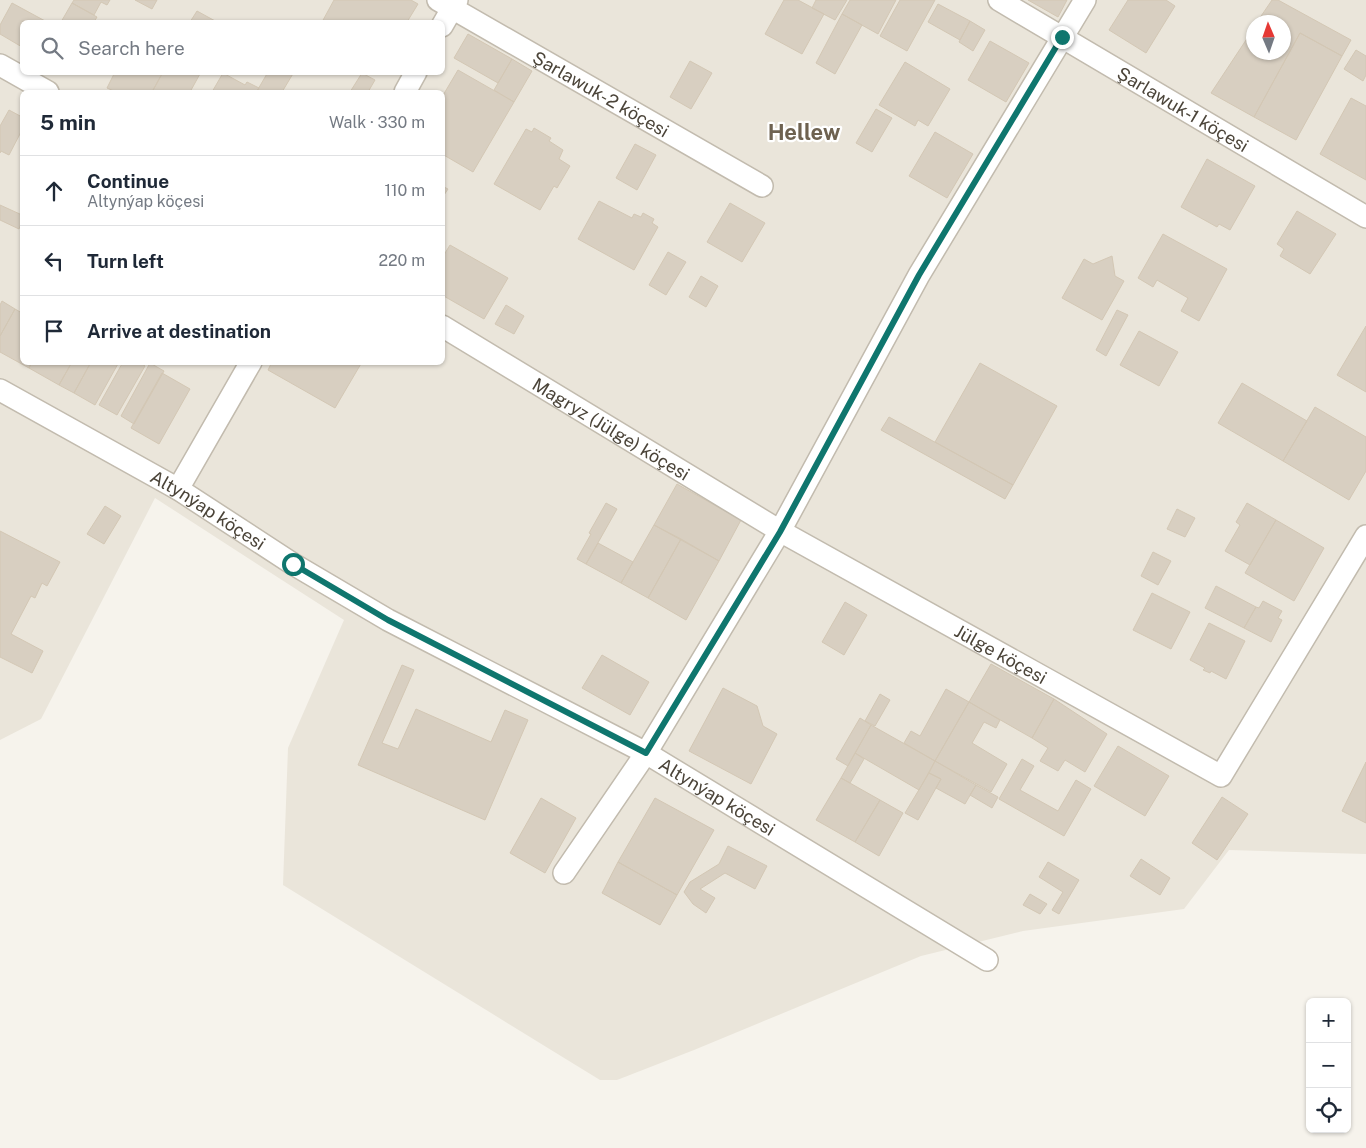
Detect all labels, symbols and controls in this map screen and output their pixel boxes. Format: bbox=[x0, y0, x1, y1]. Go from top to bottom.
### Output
north arrow bbox=[1246, 15, 1291, 60]
search box bbox=[20, 20, 445, 75]
route end bbox=[1051, 26, 1074, 49]
icon: search bbox=[38, 34, 66, 62]
text: Search here bbox=[78, 37, 185, 59]
street label: Şarlawuk-2 köçesi bbox=[529, 46, 673, 141]
street label: Şarlawuk-1 köçesi bbox=[1114, 62, 1253, 156]
text: 5 min bbox=[40, 110, 96, 135]
text: Walk · 330 m bbox=[329, 113, 425, 132]
district label: Hellew bbox=[768, 119, 841, 145]
text: Continue bbox=[87, 170, 169, 192]
icon: ahead bbox=[40, 177, 68, 205]
text: 110 m bbox=[384, 181, 425, 200]
text: Altynýap köçesi bbox=[87, 192, 204, 211]
icon: left bbox=[40, 247, 68, 275]
text: Turn left bbox=[87, 250, 164, 272]
text: 220 m bbox=[378, 251, 425, 270]
icon: arrive bbox=[40, 317, 68, 345]
text: Arrive at destination bbox=[87, 320, 271, 342]
street label: Magryz (Jülge) köçesi bbox=[529, 373, 694, 484]
street label: Altynýap köçesi bbox=[147, 465, 269, 554]
route start bbox=[282, 553, 305, 576]
street label: Jülge köçesi bbox=[951, 620, 1051, 688]
street label: Altynýap köçesi bbox=[655, 753, 779, 840]
map controls bbox=[1306, 998, 1351, 1133]
button: + bbox=[1306, 998, 1351, 1043]
button: − bbox=[1306, 1043, 1351, 1088]
button: locate bbox=[1306, 1088, 1351, 1133]

